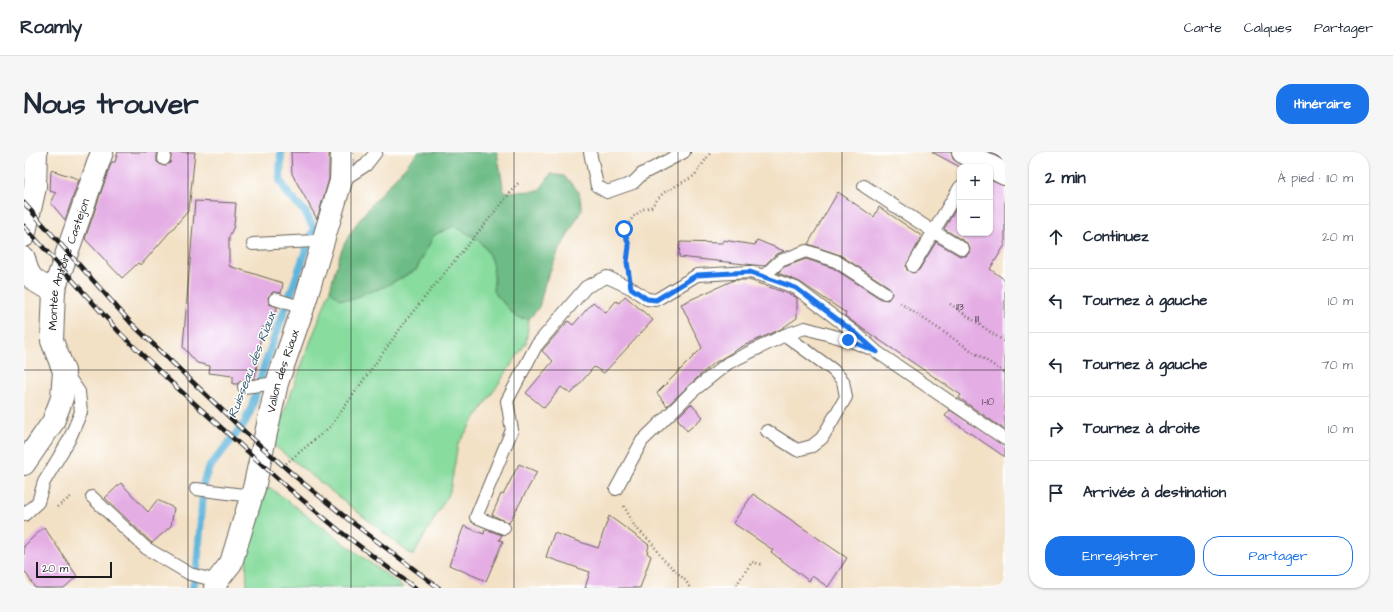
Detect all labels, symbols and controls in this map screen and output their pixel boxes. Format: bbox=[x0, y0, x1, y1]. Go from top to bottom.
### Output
text: Roamly bbox=[20, 14, 82, 41]
text: Carte bbox=[1184, 18, 1222, 38]
text: Calques bbox=[1244, 18, 1292, 38]
text: Partager bbox=[1314, 18, 1373, 38]
button: Itinéraire bbox=[1276, 84, 1369, 124]
text: Nous trouver bbox=[24, 85, 199, 124]
map controls bbox=[957, 164, 993, 236]
button: + bbox=[957, 164, 993, 200]
text: 2 min bbox=[1045, 166, 1086, 190]
text: À pied · 110 m bbox=[1277, 169, 1353, 187]
street label: Montée Antoine Castejon bbox=[44, 196, 94, 331]
button: − bbox=[957, 200, 993, 236]
route start bbox=[615, 220, 633, 238]
icon: ahead bbox=[1045, 226, 1067, 248]
text: Continuez bbox=[1083, 226, 1149, 247]
text: 20 m bbox=[1322, 228, 1353, 246]
icon: left bbox=[1045, 290, 1067, 312]
text: Tournez à gauche bbox=[1083, 290, 1207, 311]
text: 10 m bbox=[1328, 292, 1353, 310]
house number: 113 bbox=[956, 300, 964, 314]
water label: Ruisseau des Riaux bbox=[223, 309, 281, 421]
house number: 111 bbox=[975, 312, 980, 326]
street label: Vallon des Riaux bbox=[262, 327, 304, 415]
route end bbox=[839, 331, 857, 349]
icon: left bbox=[1045, 354, 1067, 376]
text: Tournez à gauche bbox=[1083, 354, 1207, 375]
text: 70 m bbox=[1321, 356, 1353, 374]
house number: 1-10 bbox=[982, 395, 994, 409]
icon: right bbox=[1045, 418, 1067, 440]
text: Tournez à droite bbox=[1083, 418, 1200, 439]
text: 10 m bbox=[1328, 420, 1353, 438]
icon: arrive bbox=[1045, 482, 1067, 504]
text: Arrivée à destination bbox=[1083, 482, 1226, 503]
button: Enregistrer bbox=[1045, 536, 1195, 576]
button: Partager bbox=[1203, 536, 1353, 576]
scale bar bbox=[36, 560, 112, 579]
text: 20 m bbox=[42, 561, 68, 576]

